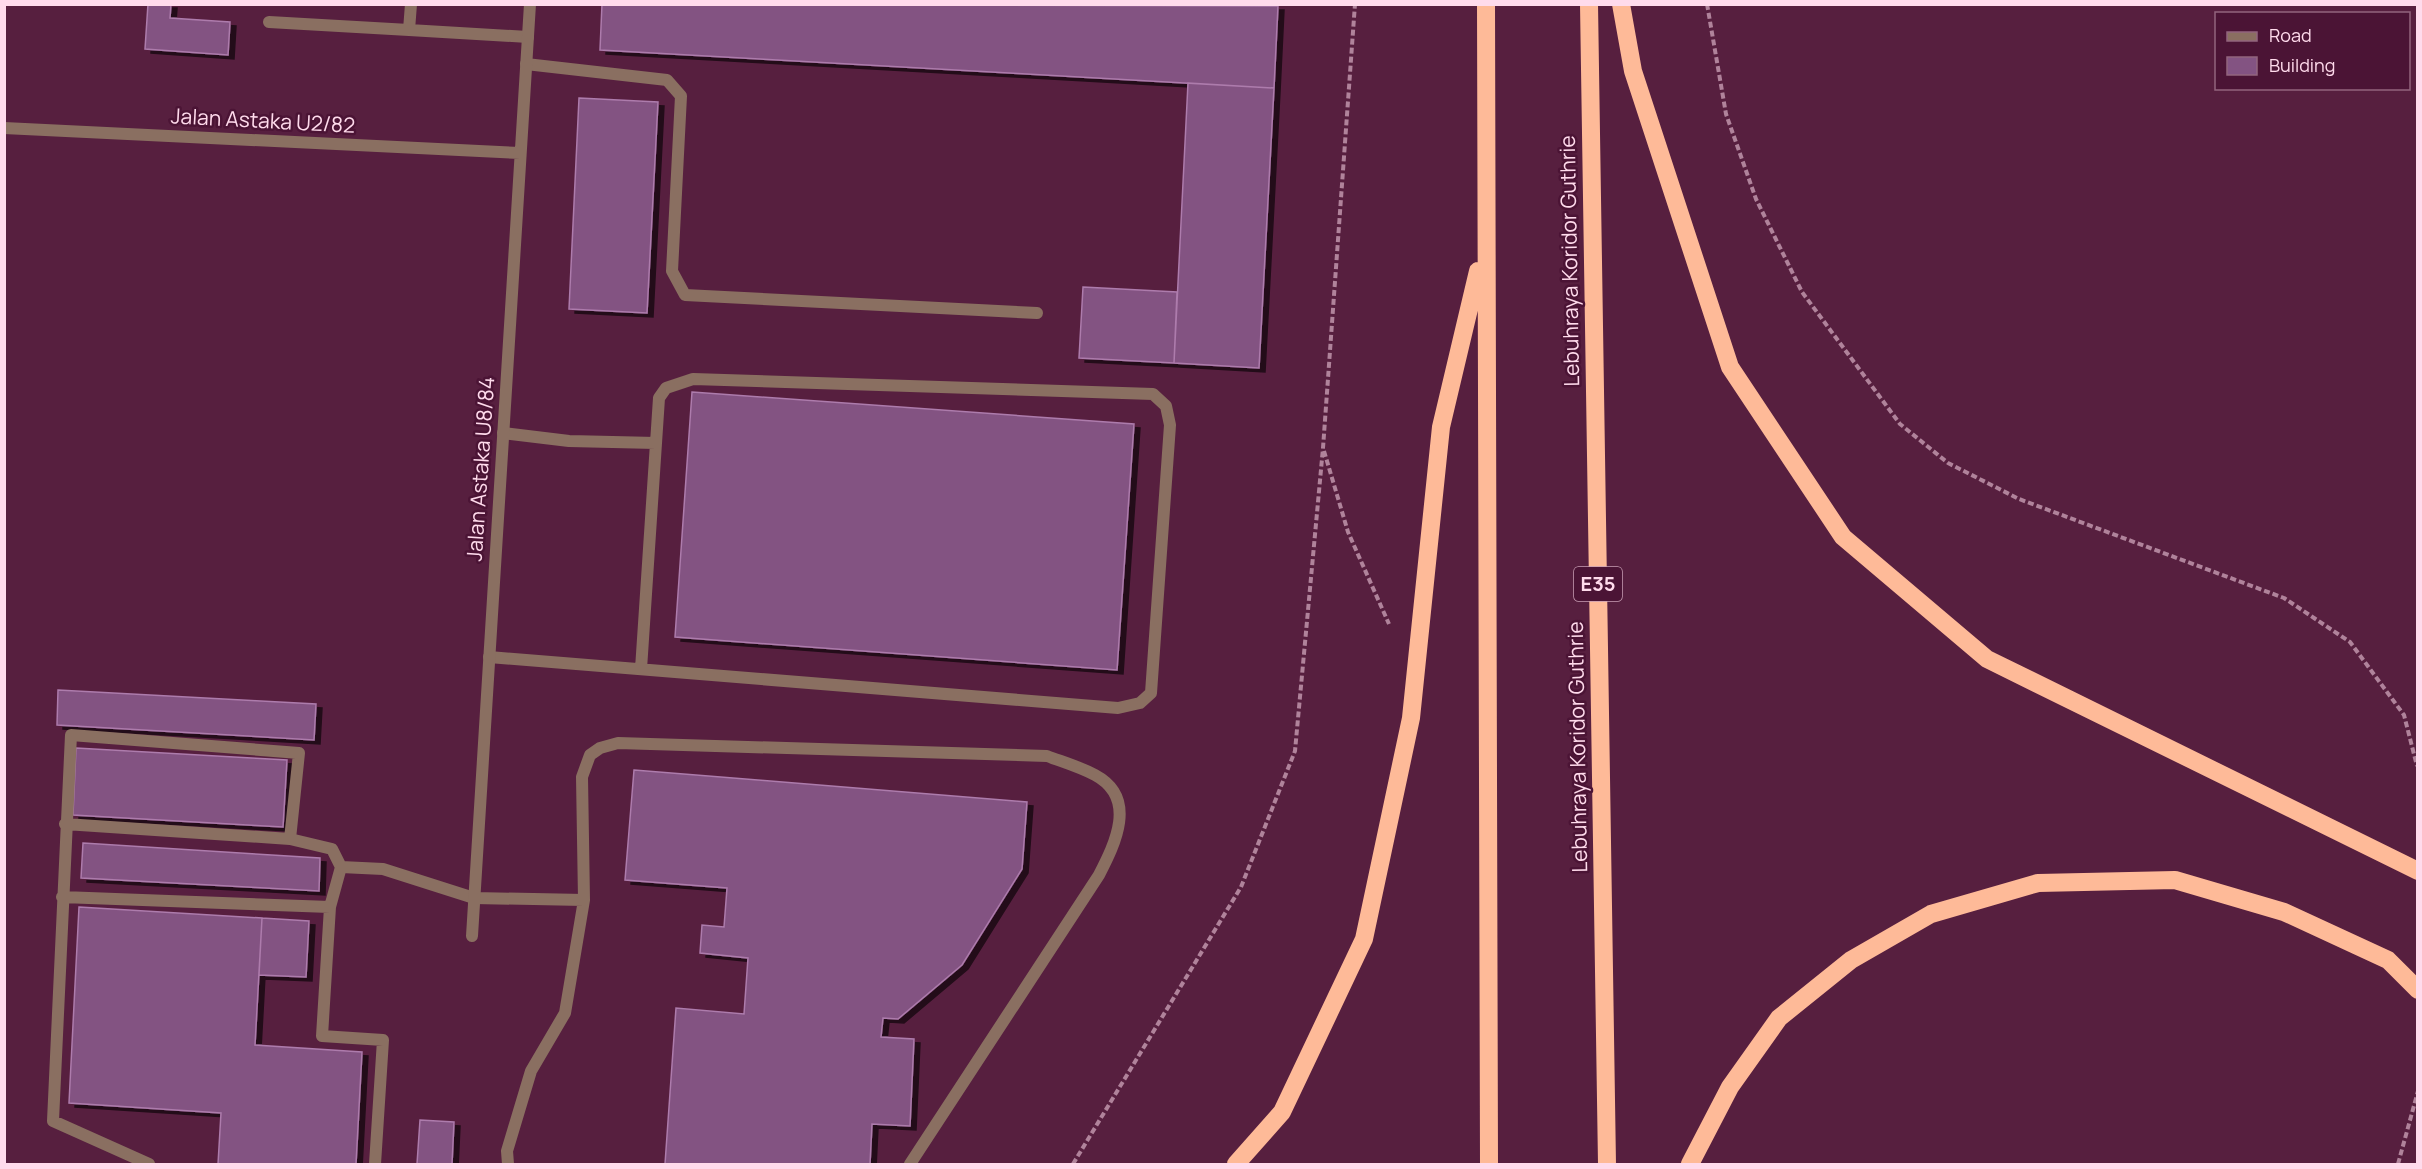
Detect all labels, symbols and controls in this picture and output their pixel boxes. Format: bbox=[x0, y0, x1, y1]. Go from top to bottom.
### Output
legend bbox=[2215, 12, 2410, 90]
text: Road bbox=[2269, 23, 2312, 47]
text: Building bbox=[2269, 53, 2335, 77]
street label: Jalan Astaka U2/82 bbox=[170, 101, 356, 139]
street label: Lebuhraya Koridor Guthrie bbox=[1553, 135, 1585, 387]
street label: Jalan Astaka U8/84 bbox=[460, 376, 500, 562]
road number: E35 bbox=[1574, 567, 1622, 601]
street label: Lebuhraya Koridor Guthrie bbox=[1561, 621, 1593, 873]

